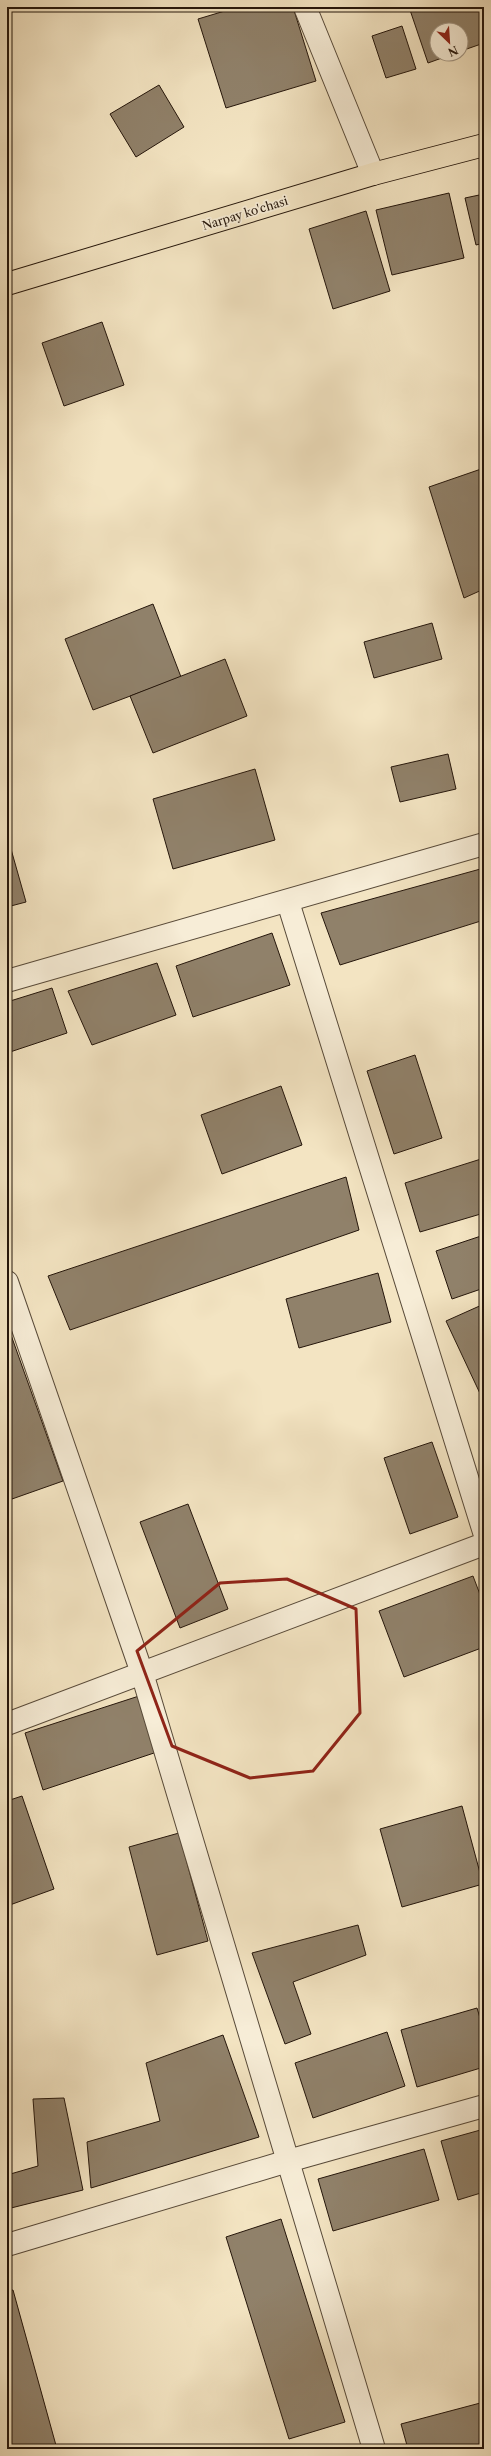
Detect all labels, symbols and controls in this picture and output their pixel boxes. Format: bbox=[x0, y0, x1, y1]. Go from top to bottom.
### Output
north arrow bbox=[429, 22, 469, 62]
text: N bbox=[446, 43, 461, 60]
street label: Narpay ko'chasi bbox=[200, 193, 290, 233]

